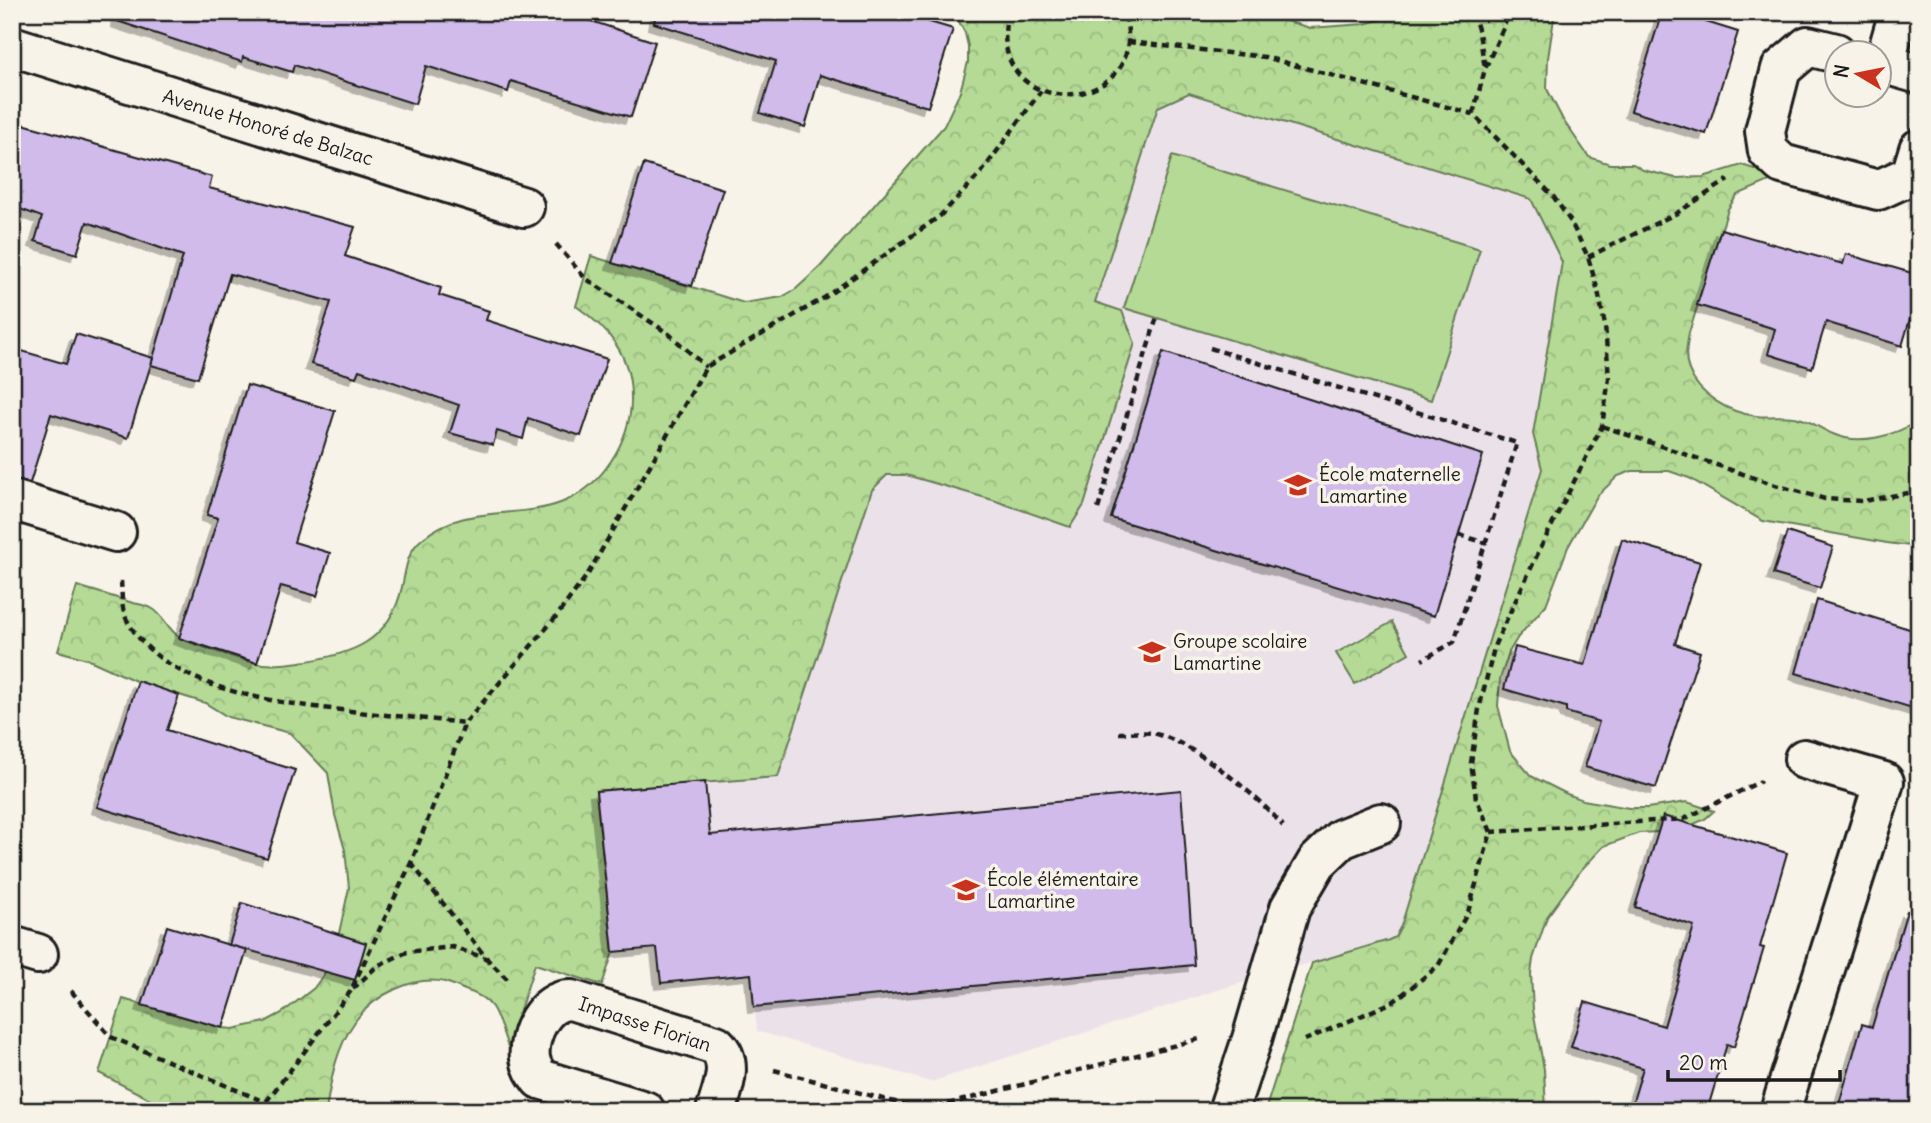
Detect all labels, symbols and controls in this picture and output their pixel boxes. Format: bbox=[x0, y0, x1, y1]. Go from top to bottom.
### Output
north arrow bbox=[1822, 38, 1892, 108]
text: N bbox=[1828, 62, 1854, 80]
street label: Avenue Honoré de Balzac bbox=[160, 84, 376, 170]
place label: École maternelle Lamartine bbox=[1319, 462, 1461, 508]
school or university icon: École maternelle Lamartine bbox=[1283, 470, 1313, 500]
place label: Groupe scolaire Lamartine bbox=[1173, 629, 1307, 675]
school or university icon: Groupe scolaire Lamartine bbox=[1137, 637, 1167, 667]
place label: École élémentaire Lamartine bbox=[987, 867, 1138, 913]
school or university icon: École élémentaire Lamartine bbox=[951, 875, 981, 905]
street label: Impasse Florian bbox=[576, 991, 714, 1057]
scale bar bbox=[1668, 1039, 1840, 1083]
text: 20 m bbox=[1679, 1049, 1728, 1076]

